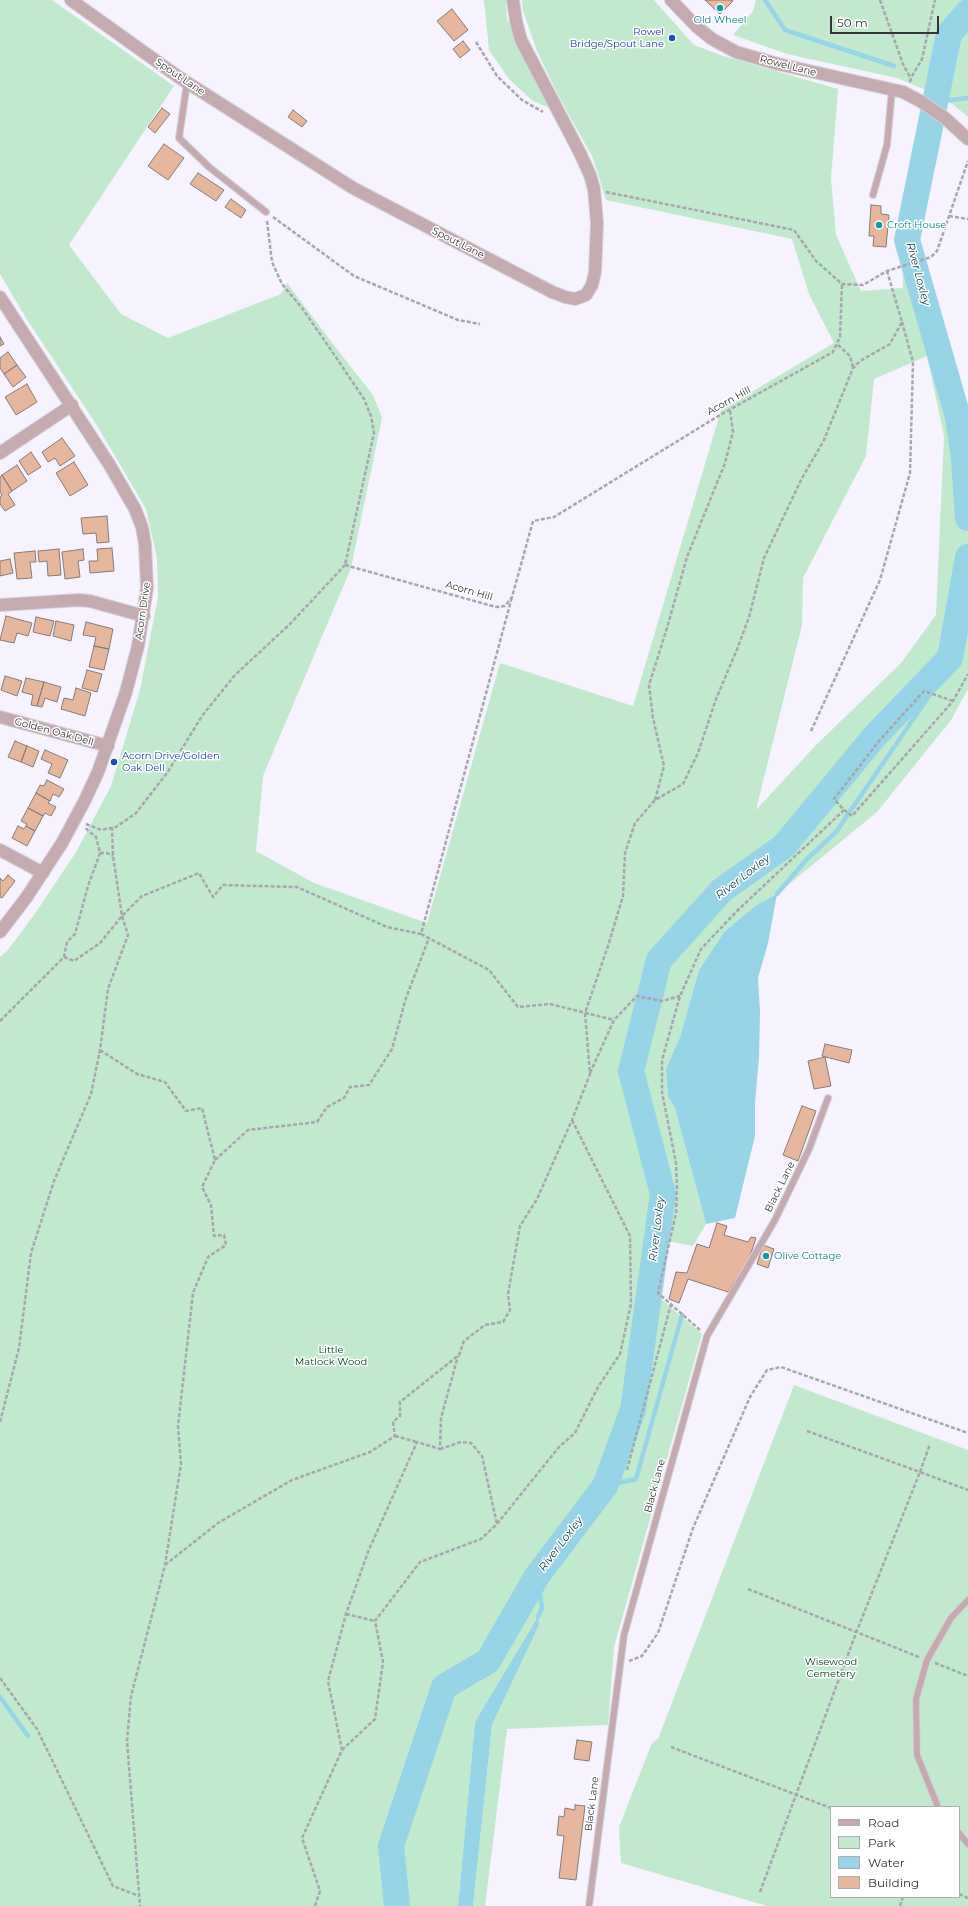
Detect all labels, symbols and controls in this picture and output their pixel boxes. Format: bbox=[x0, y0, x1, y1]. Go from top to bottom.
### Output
marker: Old Wheel bbox=[715, 3, 725, 13]
scale bar bbox=[832, 8, 941, 34]
place label: Old Wheel bbox=[694, 14, 746, 26]
text: 50 m bbox=[837, 15, 868, 30]
place label: Rowel Bridge/Spout Lane bbox=[570, 26, 664, 50]
marker: Rowel Bridge/Spout Lane bbox=[667, 33, 677, 43]
street label: Rowel Lane bbox=[758, 53, 818, 79]
street label: Spout Lane bbox=[153, 56, 207, 98]
place label: Croft House bbox=[887, 219, 946, 231]
marker: Croft House bbox=[874, 220, 884, 230]
street label: Spout Lane bbox=[430, 225, 486, 261]
water label: River Loxley bbox=[903, 241, 933, 307]
street label: Acorn Hill bbox=[705, 384, 753, 418]
street label: Acorn Hill bbox=[444, 579, 494, 603]
street label: Acorn Drive bbox=[133, 581, 153, 641]
street label: Golden Oak Dell bbox=[13, 716, 95, 748]
place label: Acorn Drive/Golden Oak Dell bbox=[122, 750, 220, 774]
marker: Acorn Drive/Golden Oak Dell bbox=[109, 757, 119, 767]
water label: River Loxley bbox=[713, 852, 773, 902]
street label: Black Lane bbox=[763, 1160, 797, 1214]
water label: River Loxley bbox=[646, 1196, 668, 1262]
place label: Olive Cottage bbox=[774, 1250, 841, 1262]
marker: Olive Cottage bbox=[761, 1251, 771, 1261]
park label: Little Matlock Wood bbox=[295, 1344, 367, 1368]
street label: Black Lane bbox=[642, 1458, 668, 1514]
water label: River Loxley bbox=[536, 1514, 586, 1574]
park label: Wisewood Cemetery bbox=[805, 1656, 857, 1680]
street label: Black Lane bbox=[583, 1776, 601, 1832]
legend bbox=[830, 1806, 960, 1898]
text: Road bbox=[868, 1815, 899, 1830]
text: Park bbox=[868, 1835, 895, 1850]
text: Water bbox=[868, 1855, 904, 1870]
text: Building bbox=[868, 1875, 919, 1890]

